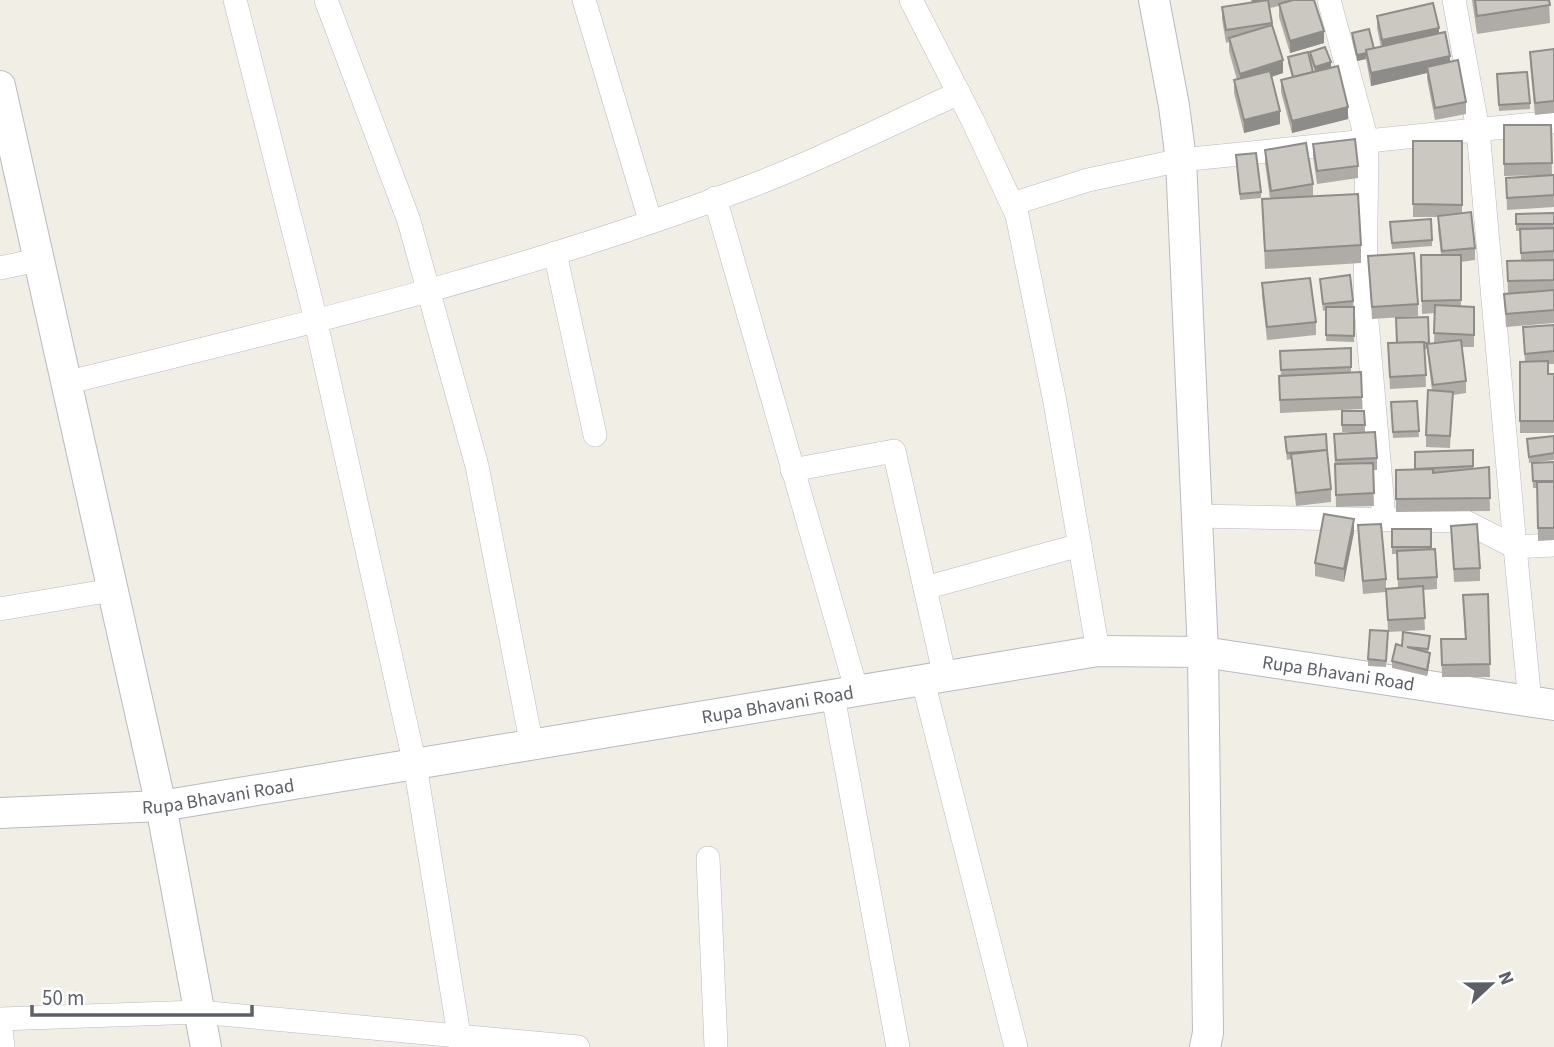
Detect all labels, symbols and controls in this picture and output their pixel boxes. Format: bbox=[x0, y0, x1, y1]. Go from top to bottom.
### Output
street label: Rupa Bhavani Road bbox=[1260, 649, 1416, 699]
street label: Rupa Bhavani Road bbox=[700, 680, 856, 731]
street label: Rupa Bhavani Road bbox=[141, 772, 296, 822]
north arrow bbox=[1456, 949, 1526, 1019]
text: N bbox=[1490, 967, 1520, 989]
scale bar bbox=[32, 974, 252, 1018]
text: 50 m bbox=[42, 983, 84, 1013]

